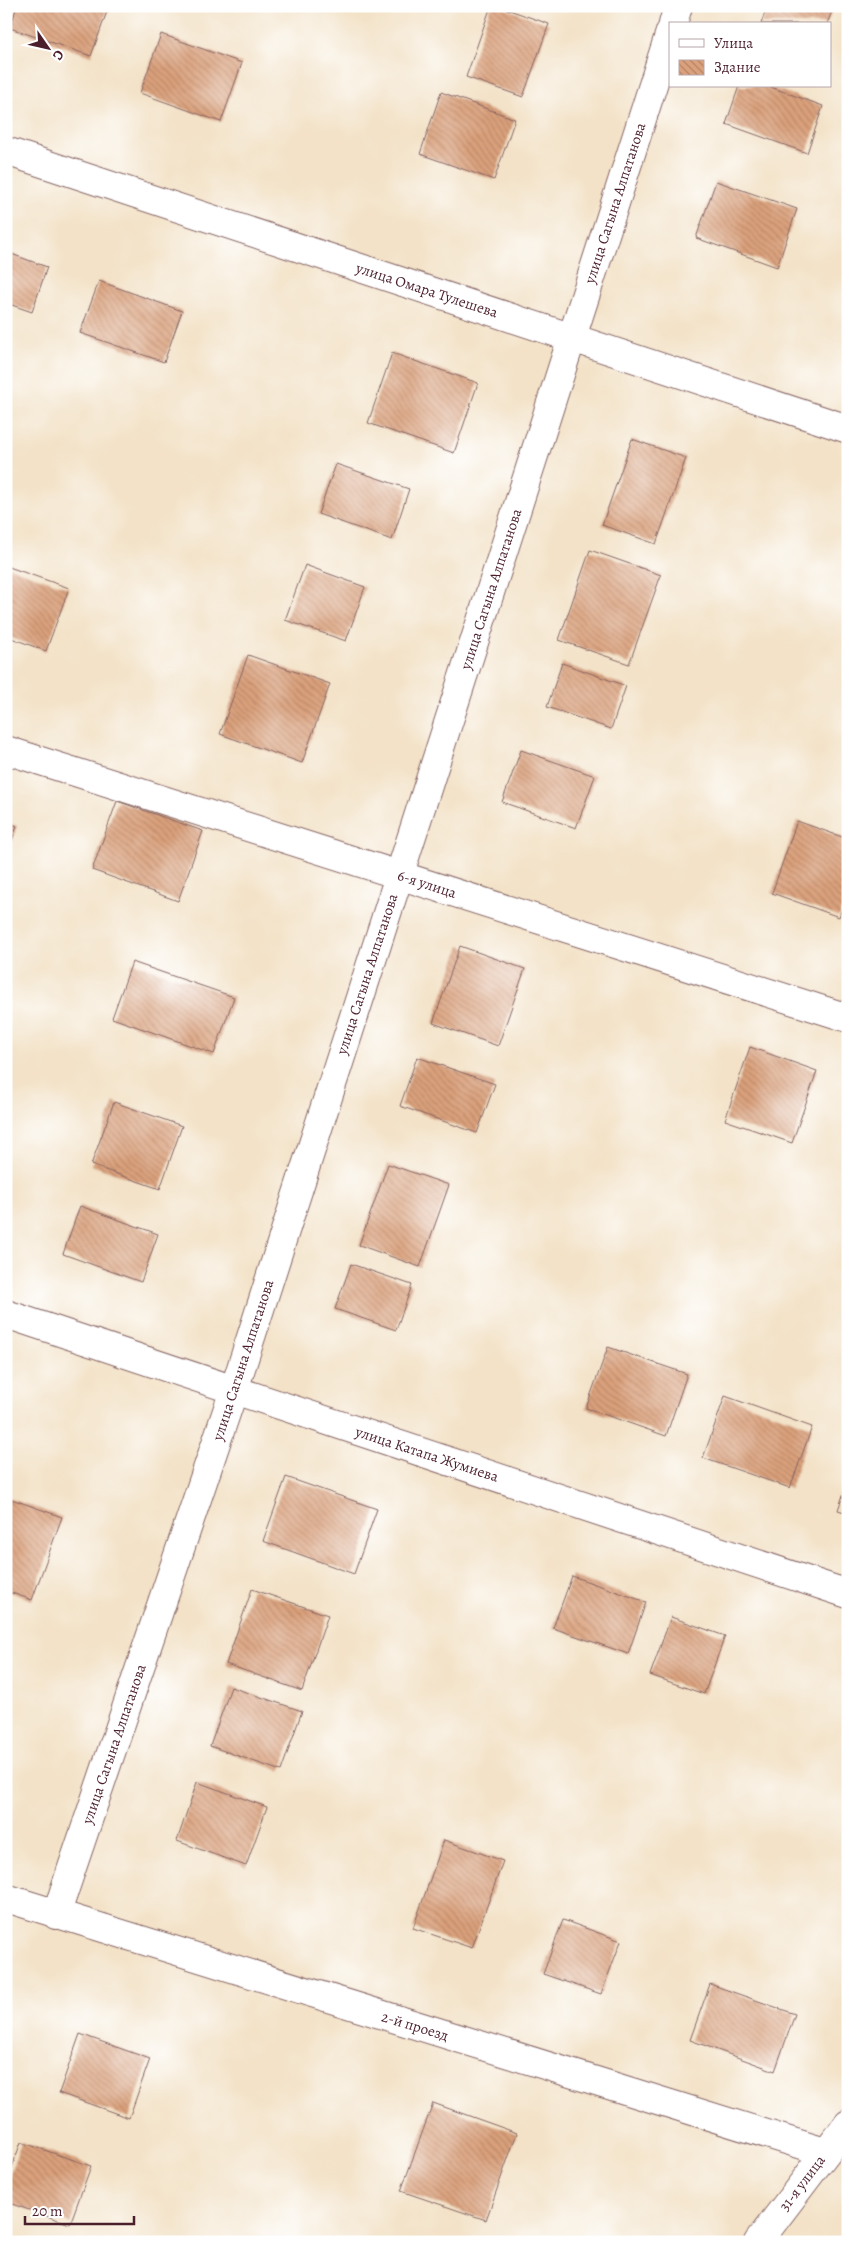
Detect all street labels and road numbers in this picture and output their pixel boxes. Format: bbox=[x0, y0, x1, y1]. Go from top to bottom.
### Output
street label: улица Сагына Алпатанова bbox=[579, 120, 650, 287]
street label: улица Омара Тулешева bbox=[353, 257, 501, 322]
street label: улица Сагына Алпатанова bbox=[455, 506, 526, 673]
street label: 6-я улица bbox=[395, 865, 459, 903]
street label: улица Сагына Алпатанова bbox=[331, 891, 402, 1058]
street label: улица Сагына Алпатанова bbox=[207, 1277, 278, 1444]
street label: улица Катапа Жумиева bbox=[352, 1421, 501, 1487]
street label: улица Сагына Алпатанова bbox=[77, 1661, 151, 1828]
street label: 2-й проезд bbox=[379, 2006, 451, 2046]
street label: 31-я улица bbox=[774, 2151, 830, 2215]

